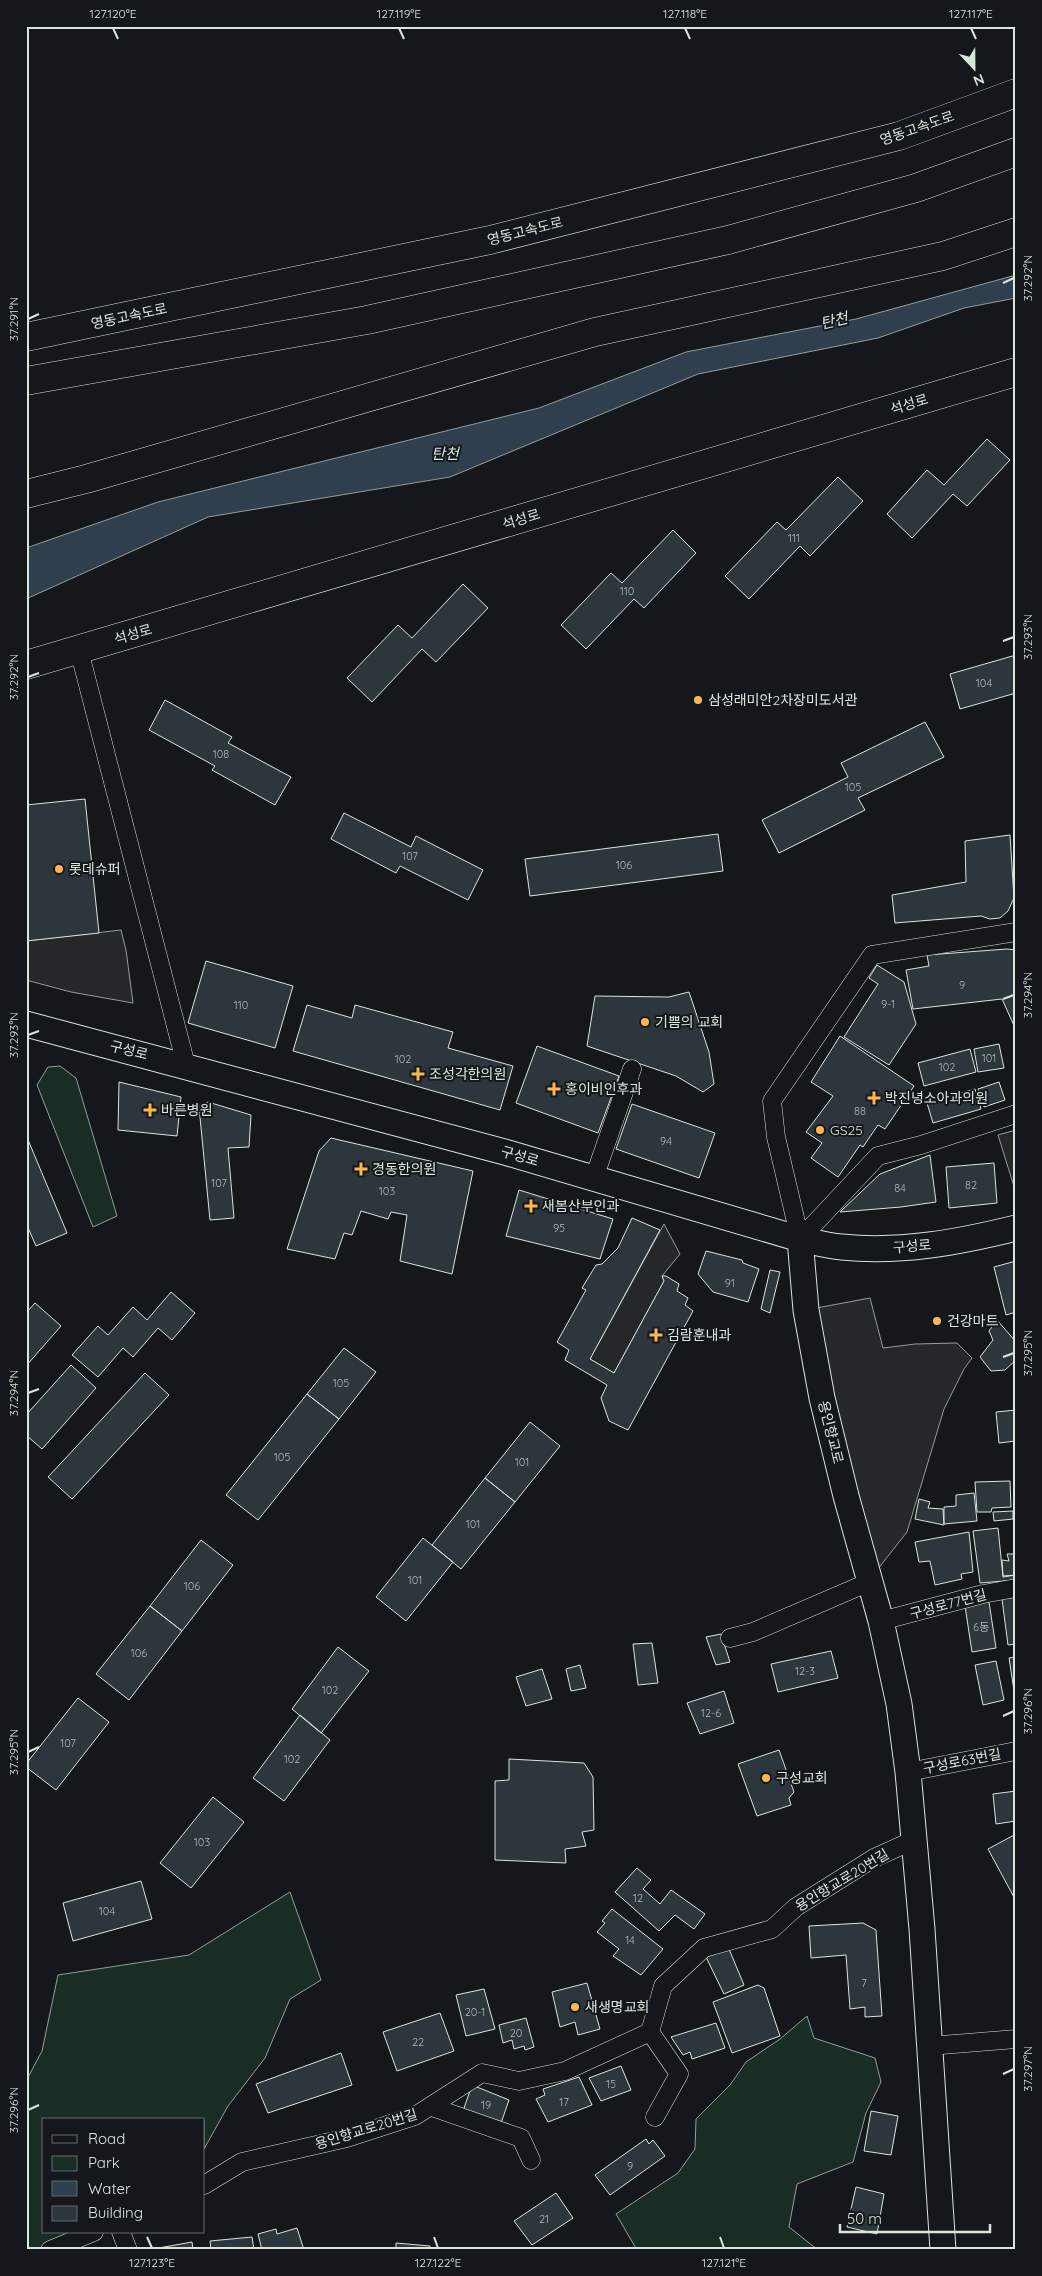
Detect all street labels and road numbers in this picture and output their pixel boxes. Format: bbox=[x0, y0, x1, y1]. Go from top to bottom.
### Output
street label: 영동고속도로 bbox=[878, 107, 957, 149]
street label: 영동고속도로 bbox=[485, 213, 565, 249]
street label: 영동고속도로 bbox=[89, 299, 169, 333]
street label: 석성로 bbox=[888, 390, 930, 418]
street label: 석성로 bbox=[500, 505, 542, 533]
street label: 석성로 bbox=[112, 620, 154, 648]
street label: 구성로 bbox=[108, 1037, 150, 1063]
street label: 구성로 bbox=[499, 1142, 541, 1170]
street label: 구성로 bbox=[892, 1235, 932, 1257]
street label: 용인향교로 bbox=[814, 1399, 848, 1466]
street label: 구성로77번길 bbox=[908, 1585, 988, 1623]
street label: 구성로63번길 bbox=[921, 1745, 1003, 1777]
street label: 용인향교로20번길 bbox=[792, 1845, 892, 1915]
street label: 용인향교로20번길 bbox=[313, 2105, 419, 2153]

